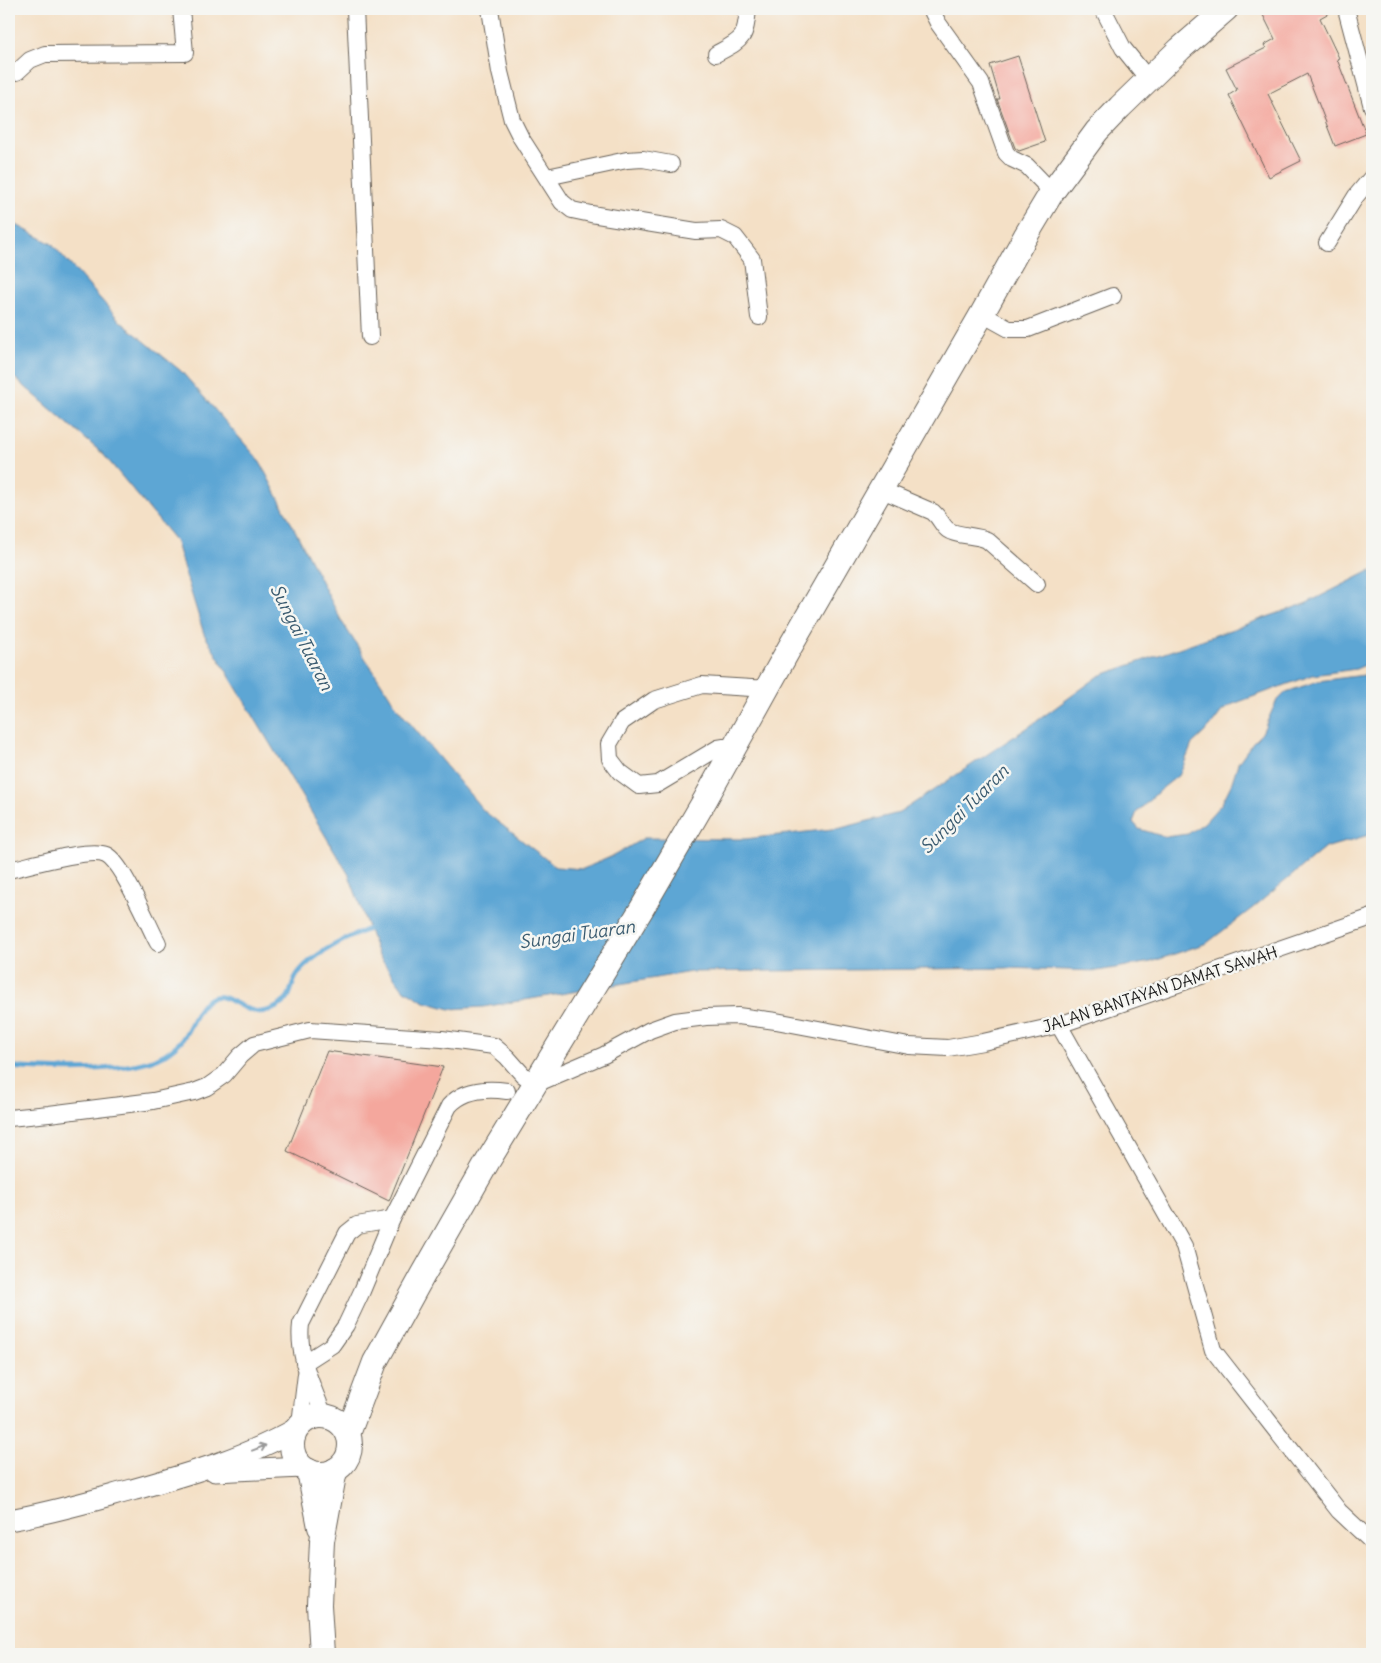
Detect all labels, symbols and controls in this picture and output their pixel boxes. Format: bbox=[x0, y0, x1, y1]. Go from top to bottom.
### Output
water label: Sungai Tuaran bbox=[265, 580, 339, 695]
water label: Sungai Tuaran bbox=[915, 759, 1014, 858]
water label: Sungai Tuaran bbox=[518, 914, 637, 953]
street label: JALAN BANTAYAN DAMAT SAWAH bbox=[1040, 942, 1280, 1036]
one-way arrow bbox=[251, 1443, 266, 1452]

